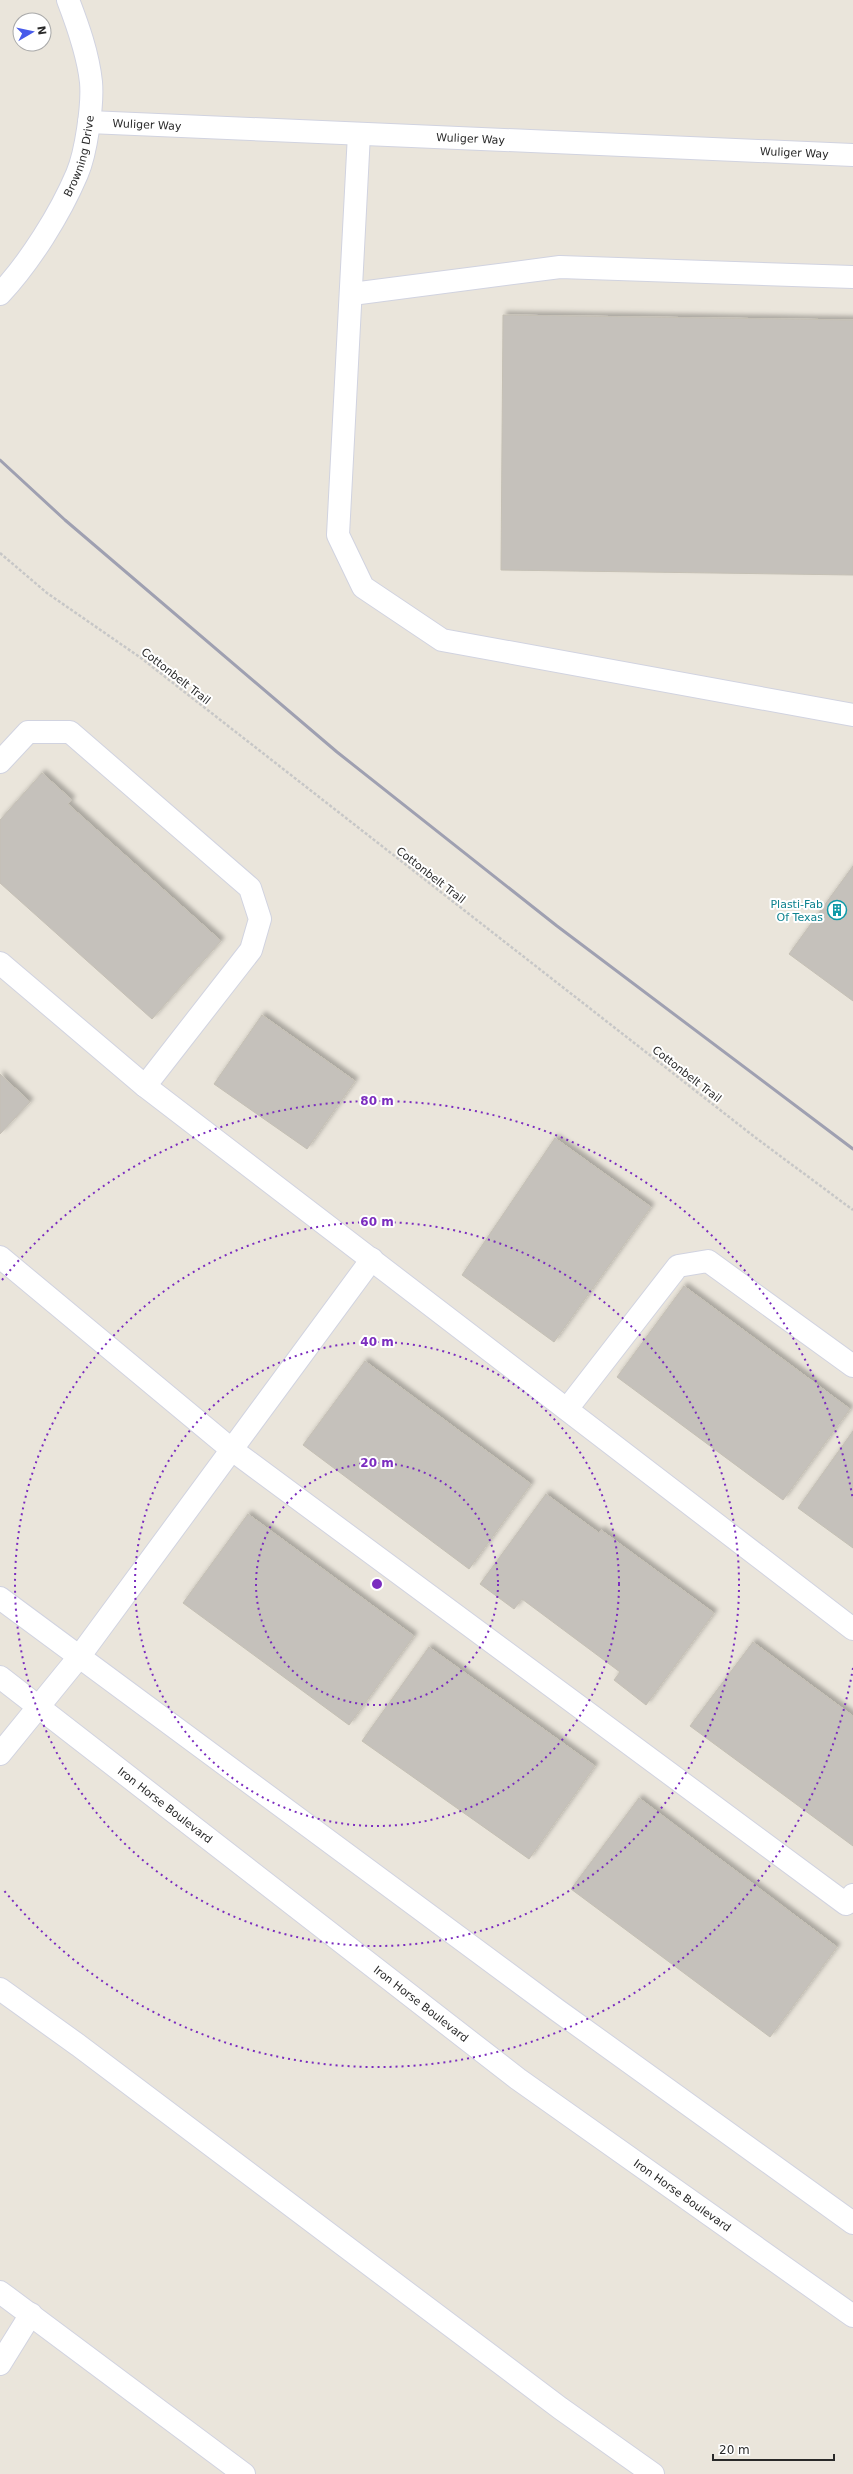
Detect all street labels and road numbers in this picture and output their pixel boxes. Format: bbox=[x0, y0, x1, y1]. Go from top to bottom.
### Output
street label: Browning Drive bbox=[61, 114, 97, 199]
street label: Wuliger Way bbox=[112, 117, 182, 133]
street label: Wuliger Way bbox=[436, 131, 506, 147]
street label: Wuliger Way bbox=[760, 145, 829, 161]
street label: Cottonbelt Trail bbox=[139, 645, 213, 707]
street label: Cottonbelt Trail bbox=[394, 844, 468, 906]
street label: Cottonbelt Trail bbox=[650, 1043, 724, 1105]
street label: Iron Horse Boulevard bbox=[115, 1765, 215, 1846]
street label: Iron Horse Boulevard bbox=[371, 1963, 471, 2045]
street label: Iron Horse Boulevard bbox=[631, 2157, 733, 2234]

